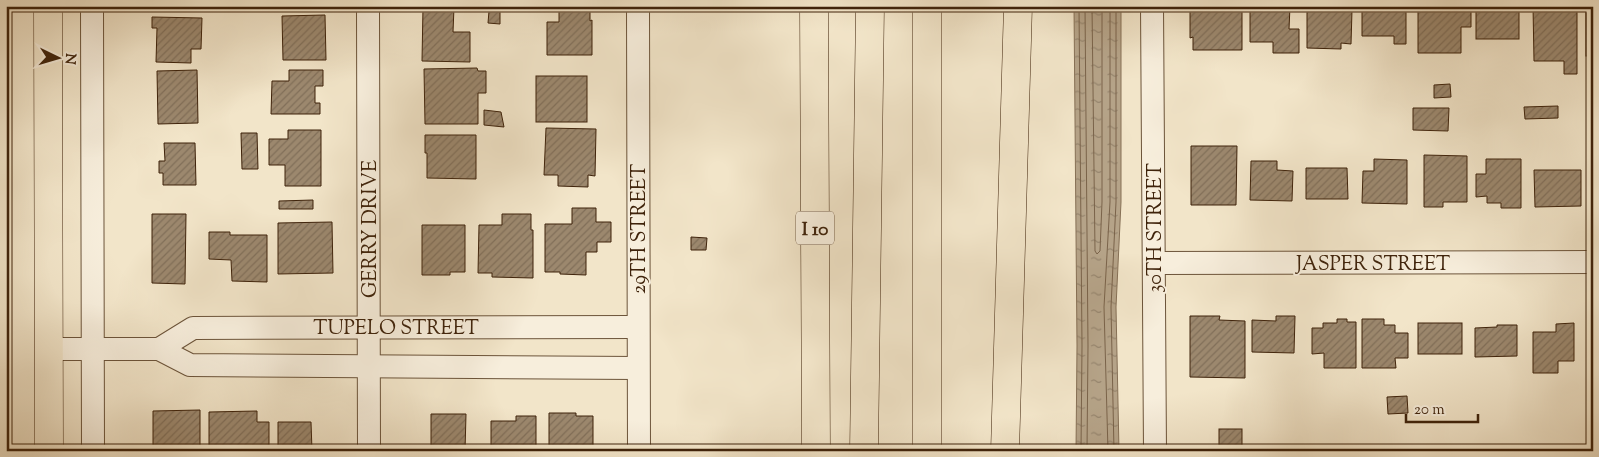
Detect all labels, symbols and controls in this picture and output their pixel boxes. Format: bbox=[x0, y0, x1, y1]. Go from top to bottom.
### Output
north arrow bbox=[32, 32, 82, 82]
text: N bbox=[59, 53, 79, 65]
street label: GERRY DRIVE bbox=[357, 160, 386, 298]
street label: 30TH STREET bbox=[1142, 163, 1171, 293]
street label: 29TH STREET bbox=[626, 164, 655, 294]
road number: I 10 bbox=[796, 212, 834, 244]
street label: JASPER STREET bbox=[1295, 251, 1450, 280]
street label: TUPELO STREET bbox=[313, 315, 479, 344]
scale bar bbox=[1406, 392, 1479, 424]
text: 20 m bbox=[1414, 400, 1445, 421]

